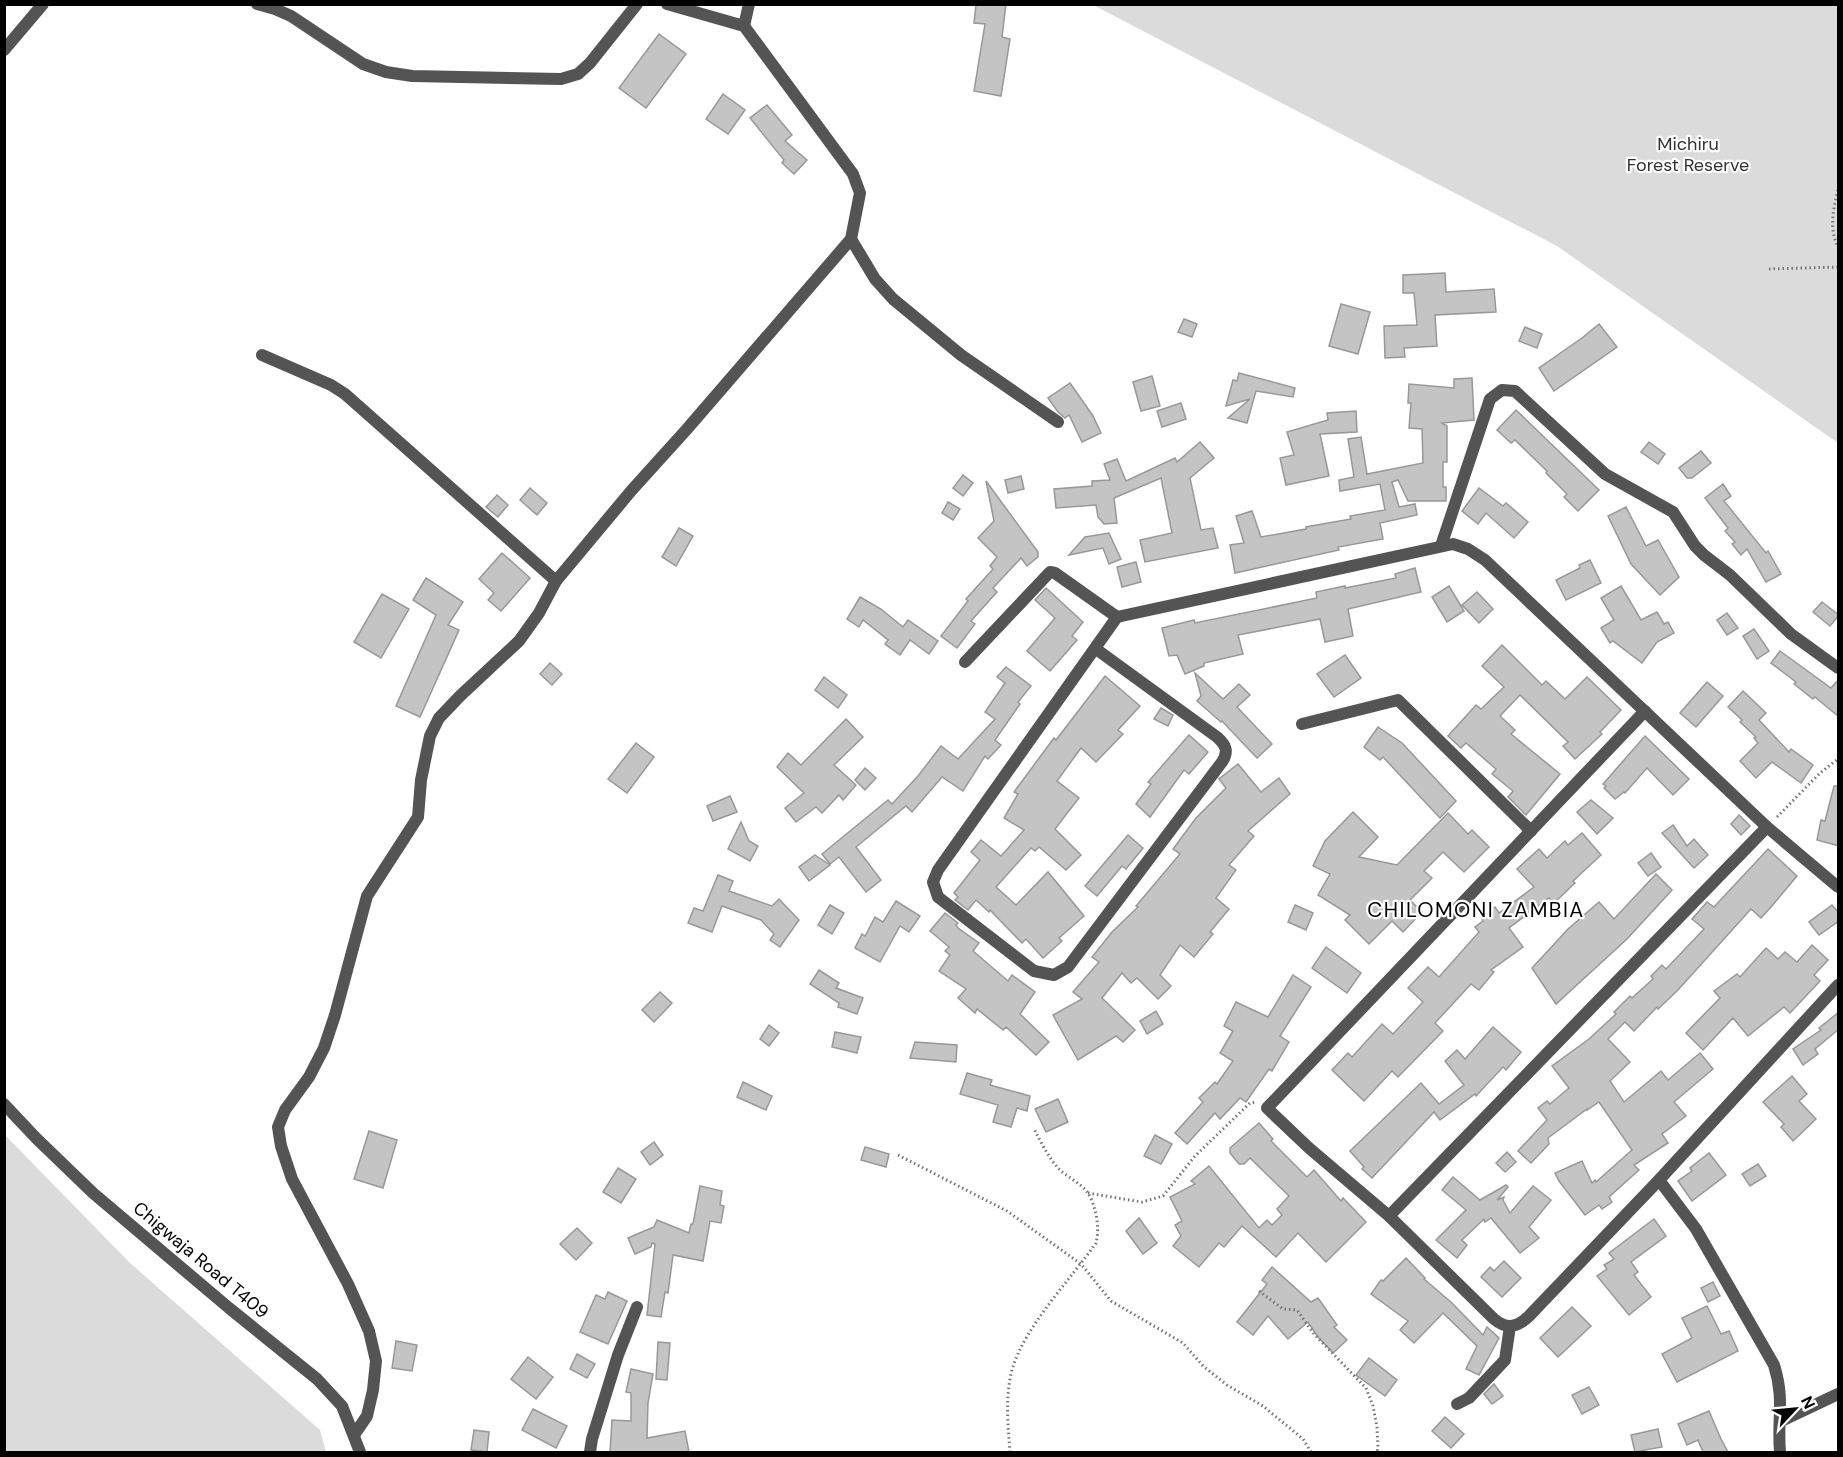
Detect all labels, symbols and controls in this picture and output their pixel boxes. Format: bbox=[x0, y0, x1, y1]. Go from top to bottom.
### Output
park label: Michiru Forest Reserve bbox=[1627, 132, 1749, 177]
district label: CHILOMONI ZAMBIA bbox=[1367, 896, 1585, 924]
street label: Chigwaja Road T409 bbox=[128, 1196, 274, 1324]
north arrow bbox=[1765, 1379, 1825, 1439]
text: N bbox=[1796, 1393, 1820, 1412]

